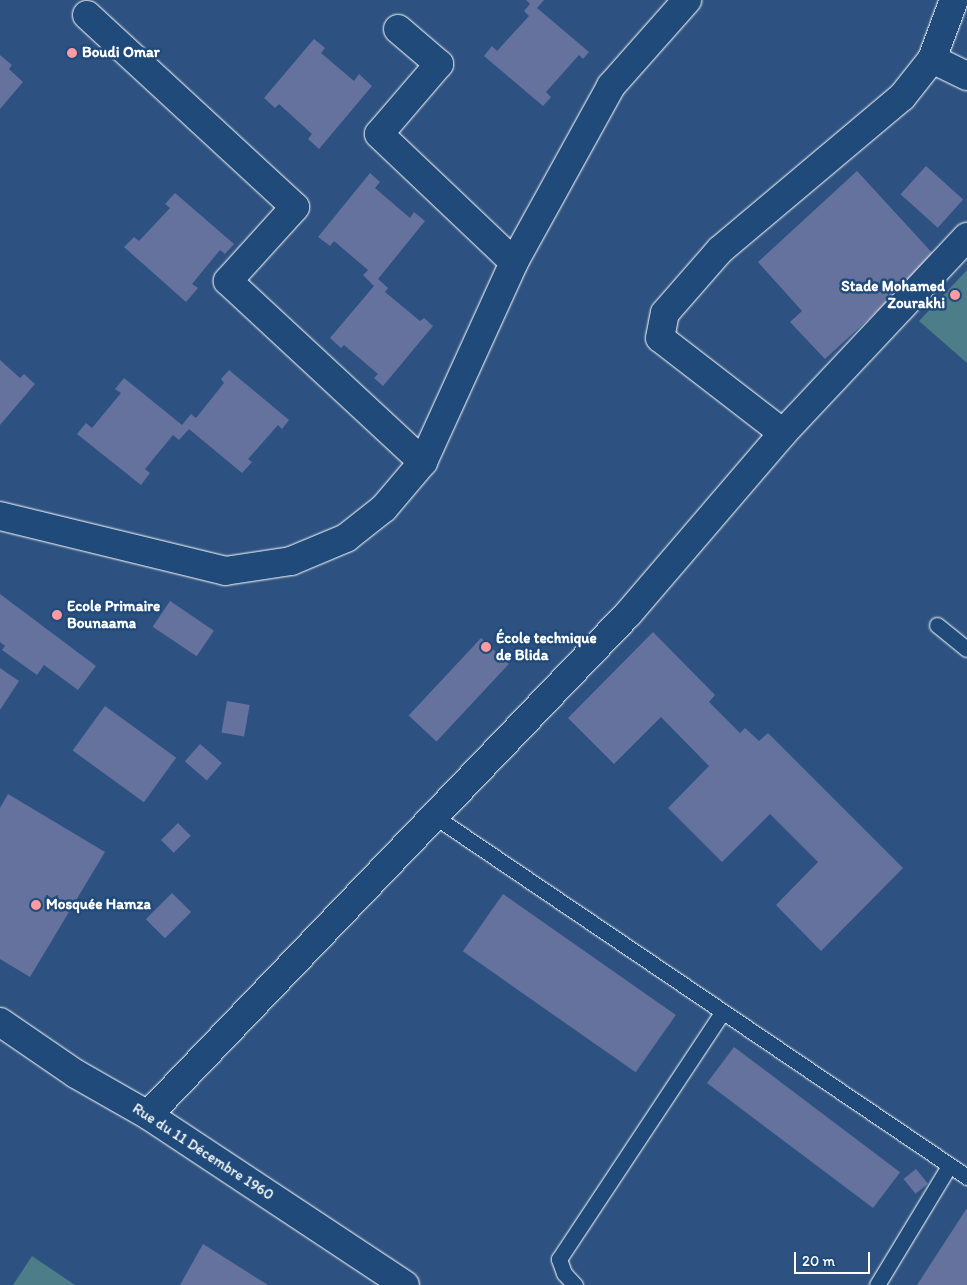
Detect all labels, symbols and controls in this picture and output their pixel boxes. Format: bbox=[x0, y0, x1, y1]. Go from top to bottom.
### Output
place label: Boudi Omar bbox=[82, 44, 160, 62]
marker: Boudi Omar bbox=[66, 47, 78, 59]
place label: Stade Mohamed Zourakhi bbox=[842, 277, 945, 312]
marker: Stade Mohamed Zourakhi bbox=[949, 289, 961, 301]
place label: Ecole Primaire Bounaama bbox=[67, 597, 159, 632]
marker: Ecole Primaire Bounaama bbox=[51, 609, 63, 621]
place label: École technique de Blida bbox=[496, 629, 597, 664]
marker: École technique de Blida bbox=[480, 641, 492, 653]
place label: Mosquée Hamza bbox=[46, 896, 151, 914]
marker: Mosquée Hamza bbox=[30, 899, 42, 911]
street label: Rue du 11 Décembre 1960 bbox=[129, 1100, 277, 1204]
scale bar bbox=[797, 1242, 873, 1274]
text: 20 m bbox=[802, 1252, 835, 1270]

